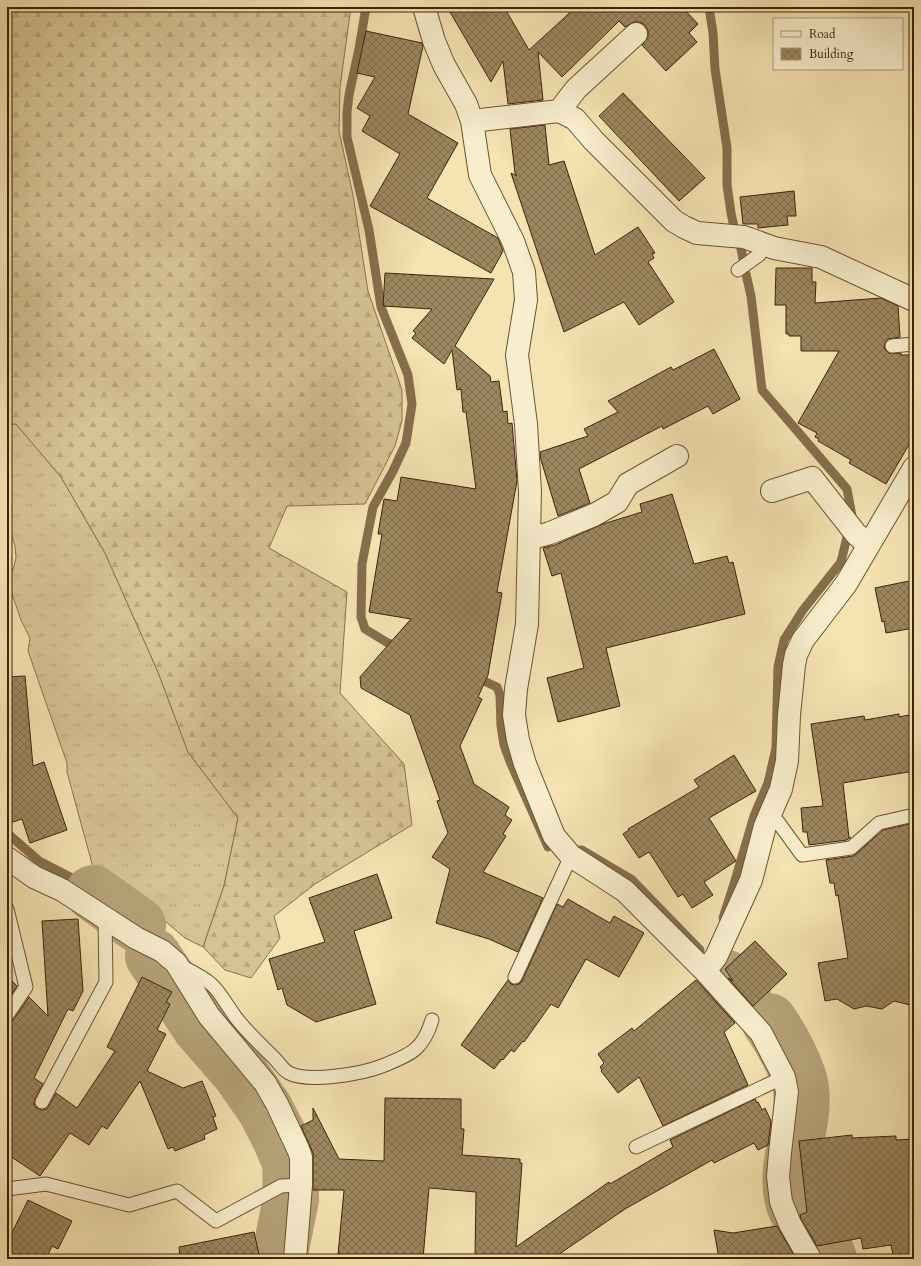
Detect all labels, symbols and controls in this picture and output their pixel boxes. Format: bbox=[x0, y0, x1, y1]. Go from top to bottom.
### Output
legend bbox=[773, 18, 903, 70]
text: Road bbox=[809, 26, 836, 42]
text: Building bbox=[809, 46, 854, 62]

